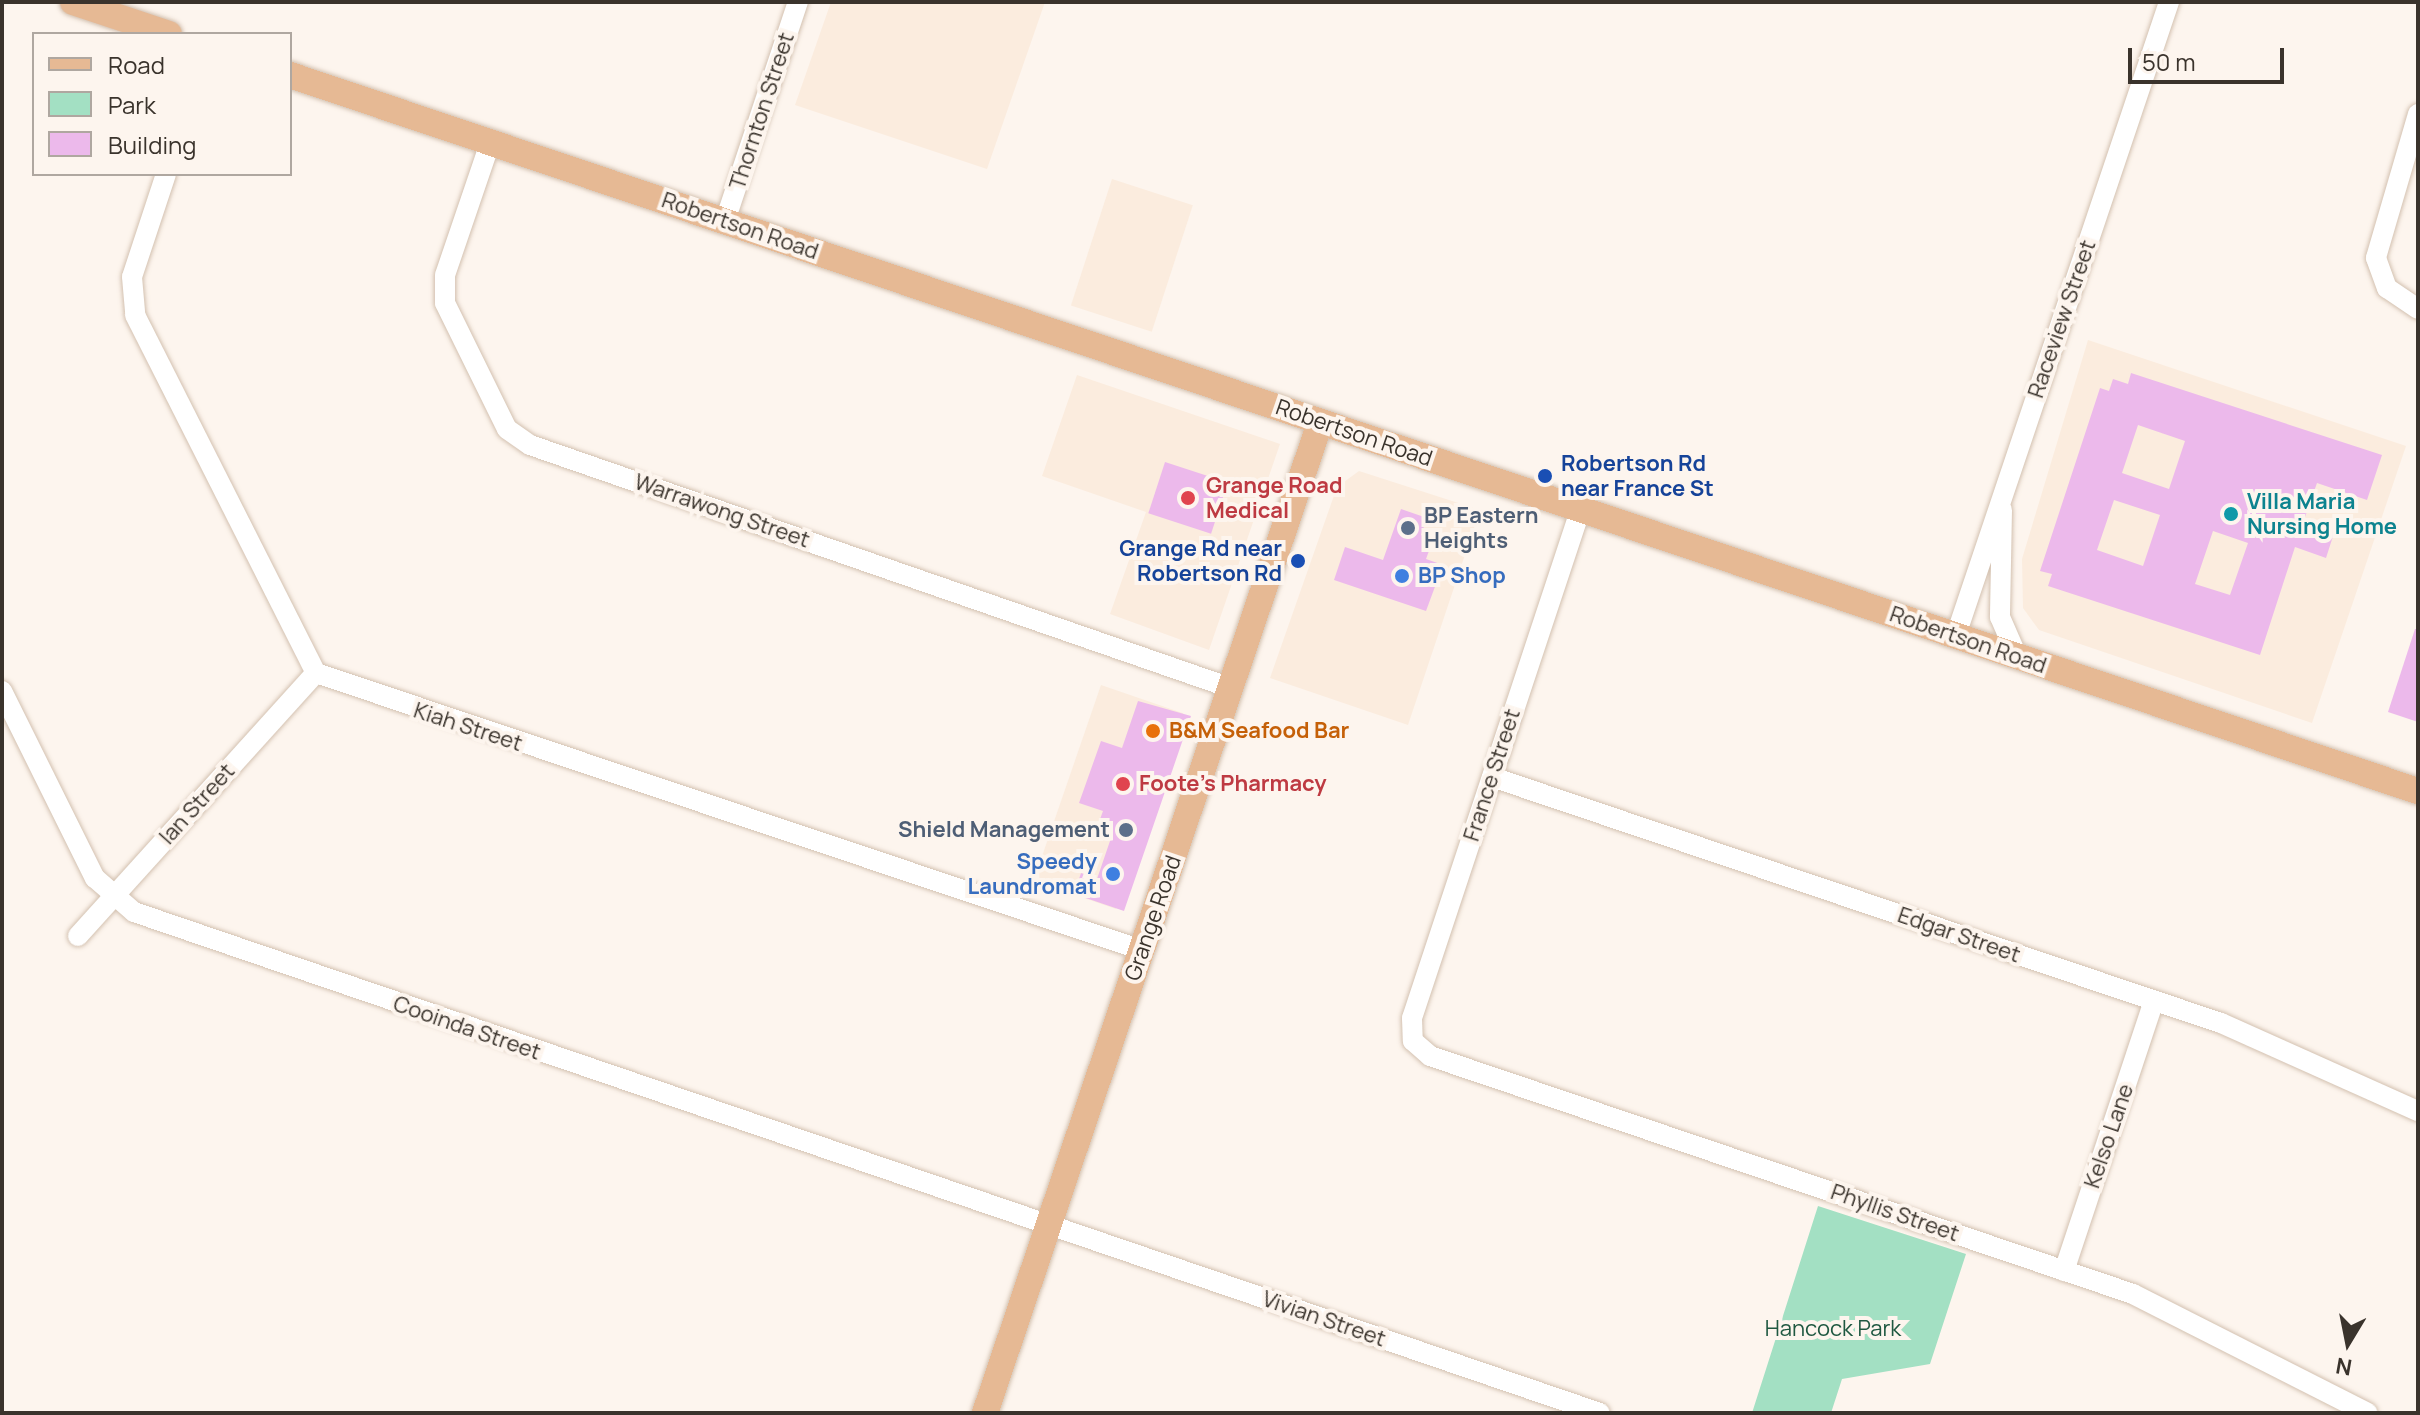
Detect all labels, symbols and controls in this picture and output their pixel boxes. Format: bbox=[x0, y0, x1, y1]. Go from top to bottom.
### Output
street label: Thornton Street bbox=[724, 29, 800, 193]
legend bbox=[32, 32, 292, 176]
scale bar bbox=[2132, 32, 2288, 82]
text: 50 m bbox=[2142, 45, 2196, 78]
text: Road bbox=[108, 48, 165, 81]
text: Park bbox=[108, 88, 156, 121]
text: Building bbox=[108, 128, 196, 161]
street label: Robertson Road bbox=[658, 187, 822, 265]
street label: Raceview Street bbox=[2023, 237, 2101, 401]
street label: Robertson Road bbox=[1272, 394, 1436, 472]
place label: Robertson Rd near France St bbox=[1561, 450, 1714, 502]
marker: Robertson Rd near France St bbox=[1536, 467, 1554, 485]
street label: Warrawong Street bbox=[631, 469, 813, 553]
place label: Grange Road Medical bbox=[1206, 472, 1343, 524]
marker: Grange Road Medical bbox=[1177, 487, 1199, 509]
place label: Villa Maria Nursing Home bbox=[2247, 488, 2397, 540]
place label: BP Eastern Heights bbox=[1424, 502, 1538, 554]
marker: Villa Maria Nursing Home bbox=[2222, 505, 2240, 523]
marker: BP Eastern Heights bbox=[1399, 519, 1417, 537]
place label: Grange Rd near Robertson Rd bbox=[1119, 535, 1282, 586]
marker: Grange Rd near Robertson Rd bbox=[1289, 552, 1307, 570]
place label: BP Shop bbox=[1418, 563, 1506, 589]
marker: BP Shop bbox=[1393, 567, 1411, 585]
street label: Robertson Road bbox=[1886, 601, 2050, 679]
street label: Kiah Street bbox=[410, 697, 526, 757]
street label: France Street bbox=[1458, 706, 1526, 844]
place label: B&M Seafood Bar bbox=[1169, 718, 1349, 744]
marker: B&M Seafood Bar bbox=[1144, 722, 1162, 740]
street label: Ian Street bbox=[154, 758, 240, 850]
place label: Foote's Pharmacy bbox=[1139, 771, 1326, 797]
marker: Foote's Pharmacy bbox=[1114, 775, 1132, 793]
place label: Shield Management bbox=[898, 817, 1110, 843]
marker: Shield Management bbox=[1117, 821, 1135, 839]
place label: Speedy Laundromat bbox=[968, 848, 1097, 900]
street label: Grange Road bbox=[1119, 852, 1187, 984]
marker: Speedy Laundromat bbox=[1104, 865, 1122, 883]
street label: Edgar Street bbox=[1894, 902, 2024, 968]
street label: Cooinda Street bbox=[390, 990, 544, 1066]
street label: Kelso Lane bbox=[2079, 1080, 2139, 1192]
street label: Phyllis Street bbox=[1827, 1179, 1963, 1247]
street label: Vivian Street bbox=[1259, 1286, 1389, 1352]
north arrow bbox=[2308, 1303, 2388, 1383]
park label: Hancock Park bbox=[1765, 1316, 1901, 1342]
text: N bbox=[2333, 1350, 2354, 1383]

